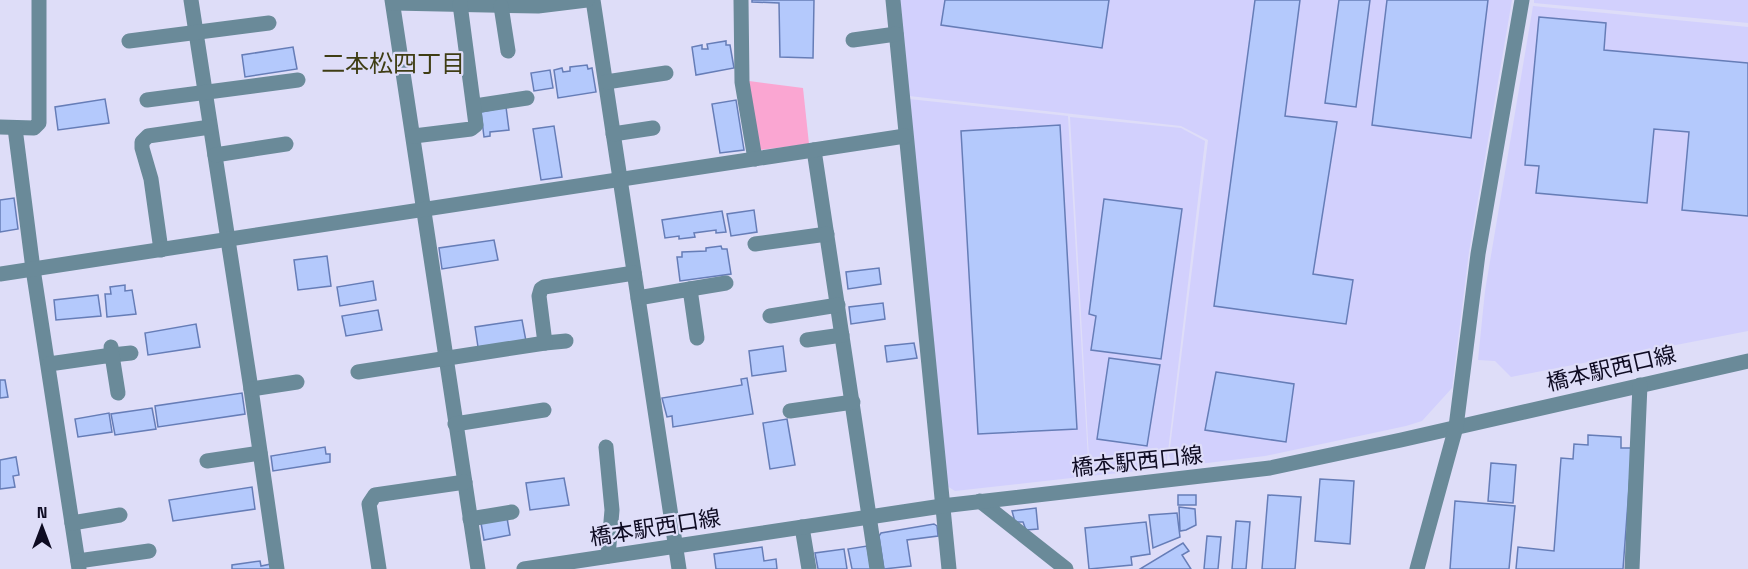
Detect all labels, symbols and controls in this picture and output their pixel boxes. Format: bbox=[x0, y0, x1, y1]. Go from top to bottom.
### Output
district label: 二本松四丁目 bbox=[321, 48, 465, 79]
street label: 橋本駅西口線 bbox=[1544, 340, 1678, 396]
street label: 橋本駅西口線 bbox=[1070, 440, 1204, 482]
north arrow bbox=[12, 497, 72, 557]
text: N bbox=[37, 502, 47, 523]
street label: 橋本駅西口線 bbox=[588, 503, 722, 551]

